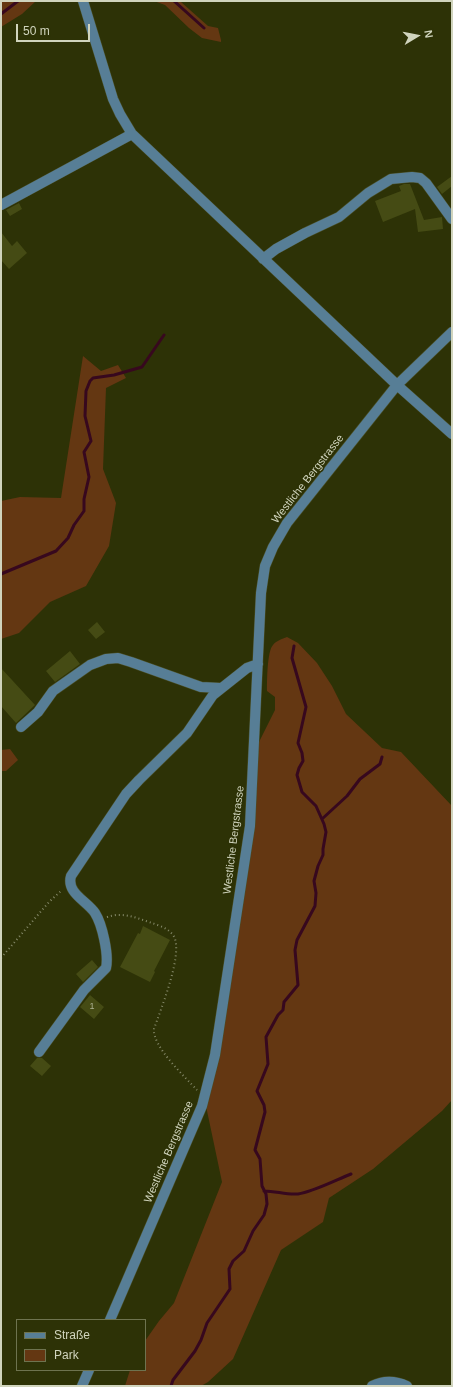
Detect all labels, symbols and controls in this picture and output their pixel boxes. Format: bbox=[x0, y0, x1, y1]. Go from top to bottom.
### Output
scale bar bbox=[18, 16, 92, 42]
north arrow bbox=[397, 16, 437, 56]
text: 50 m bbox=[23, 24, 50, 38]
text: N bbox=[422, 29, 435, 39]
street label: Westliche Bergstrasse bbox=[269, 432, 347, 526]
street label: Westliche Bergstrasse bbox=[221, 785, 247, 895]
house number: 1 bbox=[89, 1002, 95, 1012]
street label: Westliche Bergstrasse bbox=[142, 1099, 196, 1205]
legend bbox=[16, 1319, 146, 1371]
text: Straße bbox=[54, 1328, 90, 1342]
text: Park bbox=[54, 1348, 79, 1362]

